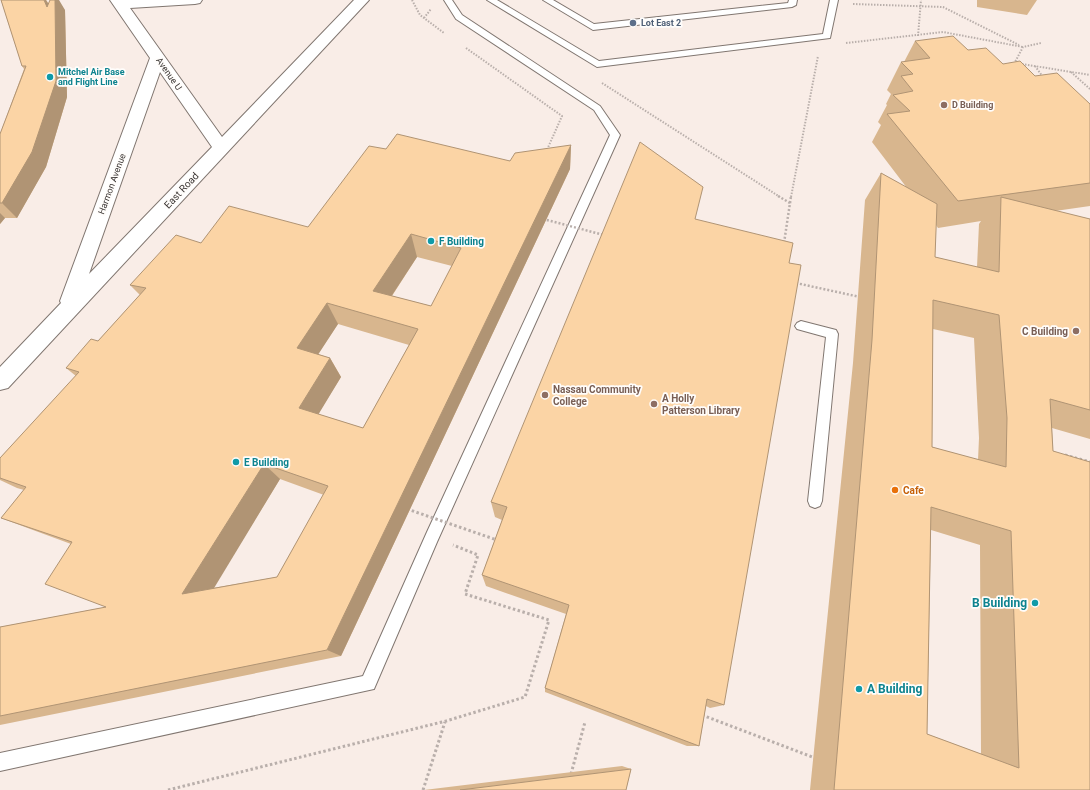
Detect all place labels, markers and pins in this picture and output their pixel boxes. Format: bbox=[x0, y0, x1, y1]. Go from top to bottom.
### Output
marker: Lot East 2 bbox=[628, 18, 638, 28]
place label: Lot East 2 bbox=[641, 18, 681, 28]
place label: Mitchel Air Base and Flight Line bbox=[58, 67, 125, 87]
marker: Mitchel Air Base and Flight Line bbox=[45, 72, 55, 82]
marker: D Building bbox=[939, 100, 949, 110]
place label: D Building bbox=[952, 100, 993, 110]
marker: F Building bbox=[426, 236, 436, 246]
place label: F Building bbox=[439, 236, 484, 247]
place label: C Building bbox=[1022, 326, 1068, 337]
marker: C Building bbox=[1071, 326, 1081, 336]
place label: Nassau Community College bbox=[553, 384, 642, 407]
marker: Nassau Community College bbox=[540, 390, 550, 400]
place label: A Holly Patterson Library bbox=[662, 393, 741, 416]
marker: A Holly Patterson Library bbox=[649, 399, 659, 409]
marker: E Building bbox=[231, 457, 241, 467]
place label: E Building bbox=[244, 457, 289, 468]
marker: Cafe bbox=[890, 485, 900, 495]
place label: Cafe bbox=[903, 485, 924, 496]
place label: B Building bbox=[972, 596, 1027, 610]
marker: B Building bbox=[1030, 598, 1040, 608]
place label: A Building bbox=[867, 682, 922, 696]
marker: A Building bbox=[854, 684, 864, 694]

